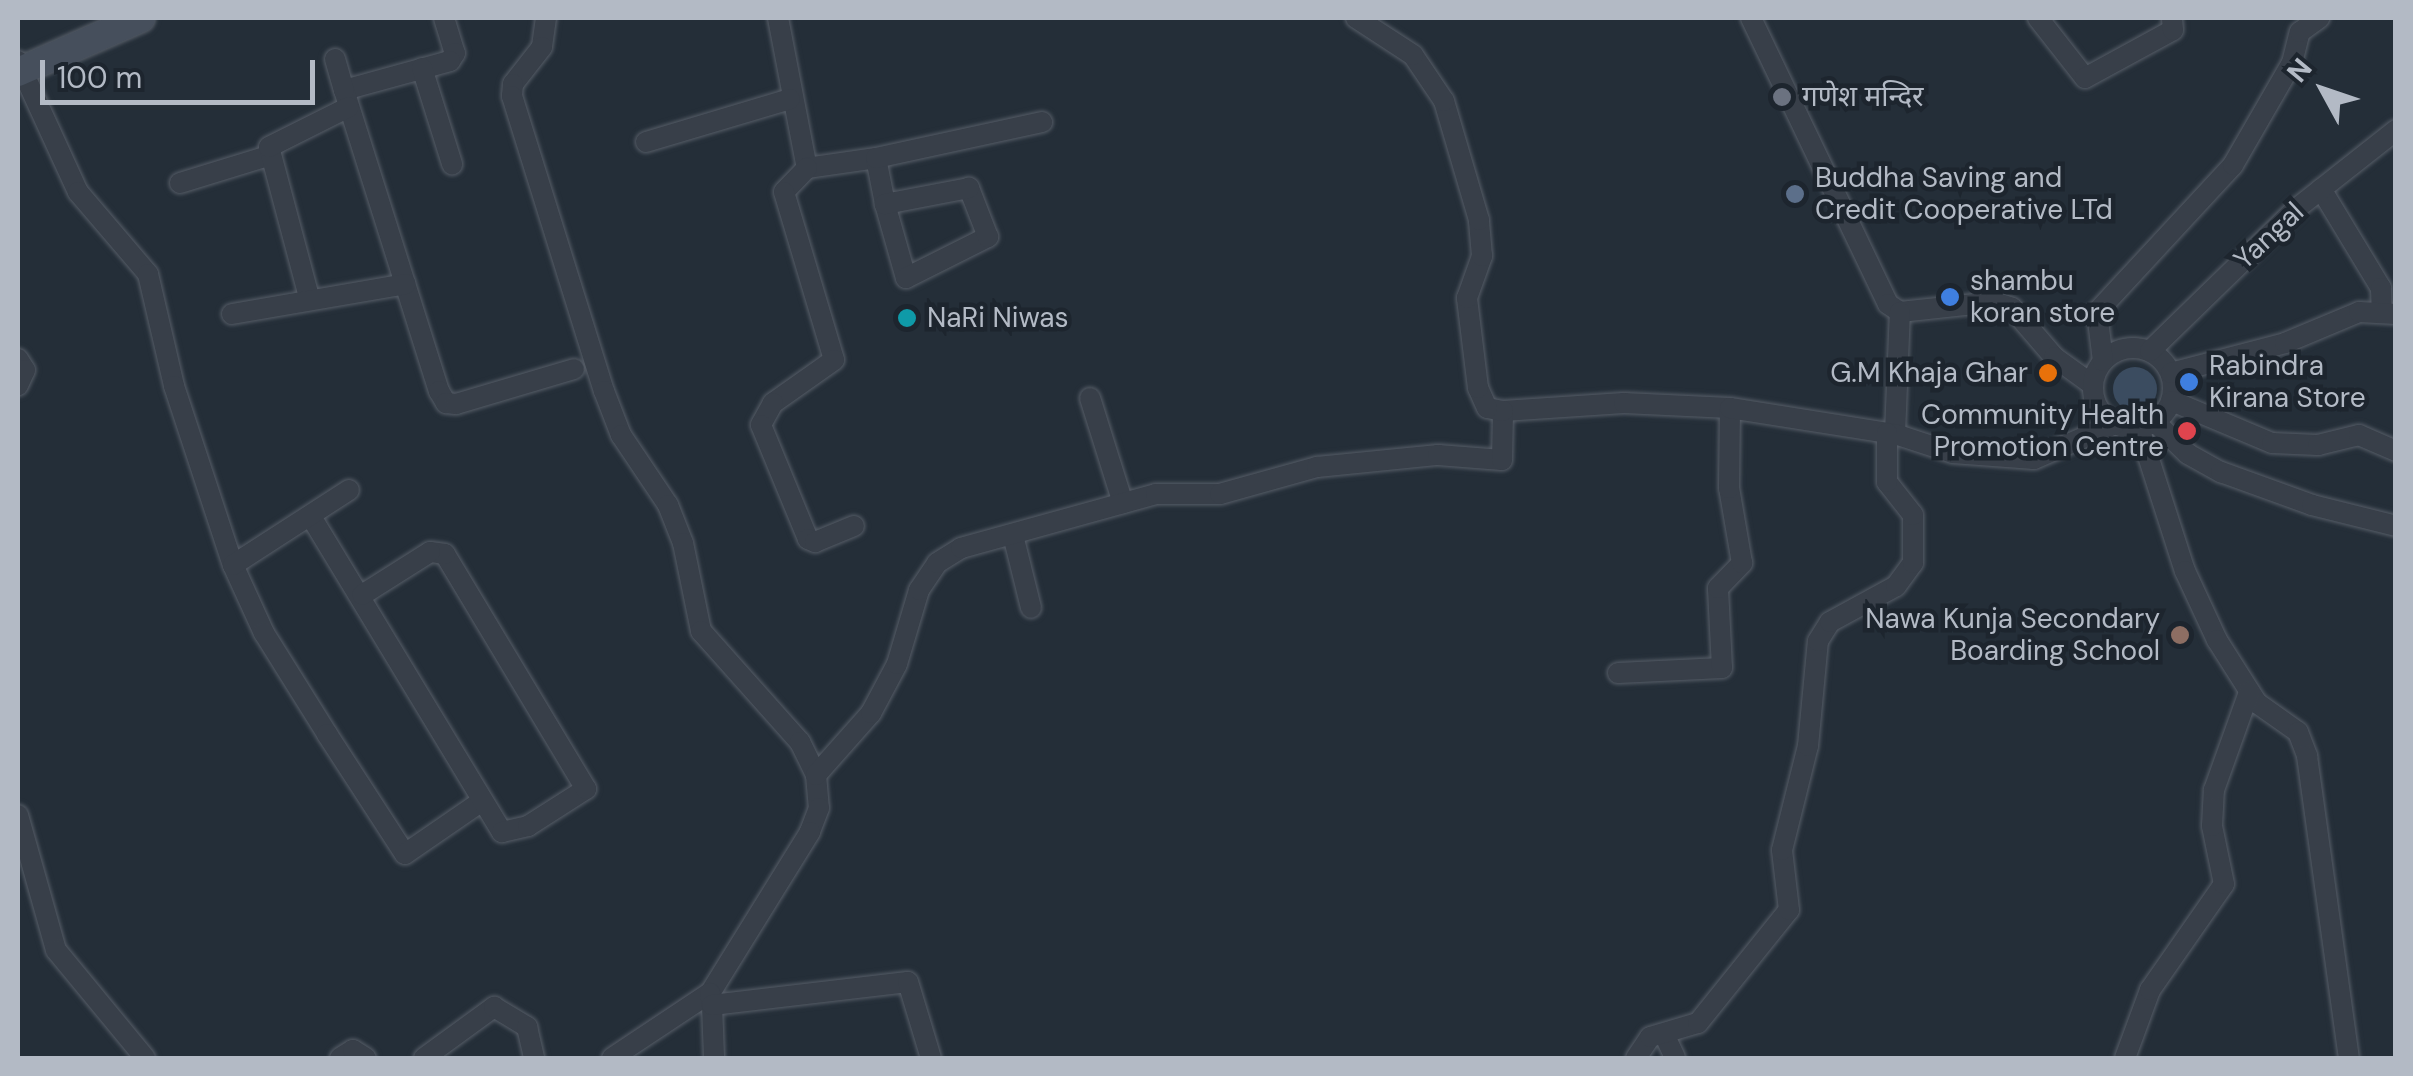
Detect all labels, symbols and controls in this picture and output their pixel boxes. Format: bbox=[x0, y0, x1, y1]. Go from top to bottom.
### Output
scale bar bbox=[45, 40, 320, 102]
north arrow bbox=[2273, 40, 2373, 140]
text: N bbox=[2279, 51, 2320, 90]
text: 100 m bbox=[57, 58, 142, 97]
place label: गणेश मन्दिर bbox=[1802, 80, 1923, 114]
marker: गणेश मन्दिर bbox=[1771, 86, 1793, 108]
place label: Buddha Saving and Credit Cooperative LTd bbox=[1815, 161, 2113, 227]
marker: Buddha Saving and Credit Cooperative LTd bbox=[1784, 183, 1806, 205]
street label: Yangal bbox=[2227, 196, 2311, 276]
place label: shambu koran store bbox=[1970, 264, 2115, 330]
marker: shambu koran store bbox=[1939, 286, 1961, 308]
place label: NaRi Niwas bbox=[927, 301, 1069, 335]
marker: NaRi Niwas bbox=[896, 307, 918, 329]
place label: Rabindra Kirana Store bbox=[2209, 349, 2366, 415]
place label: G.M Khaja Ghar bbox=[1830, 356, 2028, 390]
marker: G.M Khaja Ghar bbox=[2037, 362, 2059, 384]
marker: Rabindra Kirana Store bbox=[2178, 371, 2200, 393]
place label: Community Health Promotion Centre bbox=[1921, 398, 2164, 464]
marker: Community Health Promotion Centre bbox=[2174, 418, 2200, 444]
place label: Nawa Kunja Secondary Boarding School bbox=[1865, 602, 2160, 668]
marker: Nawa Kunja Secondary Boarding School bbox=[2169, 624, 2191, 646]

